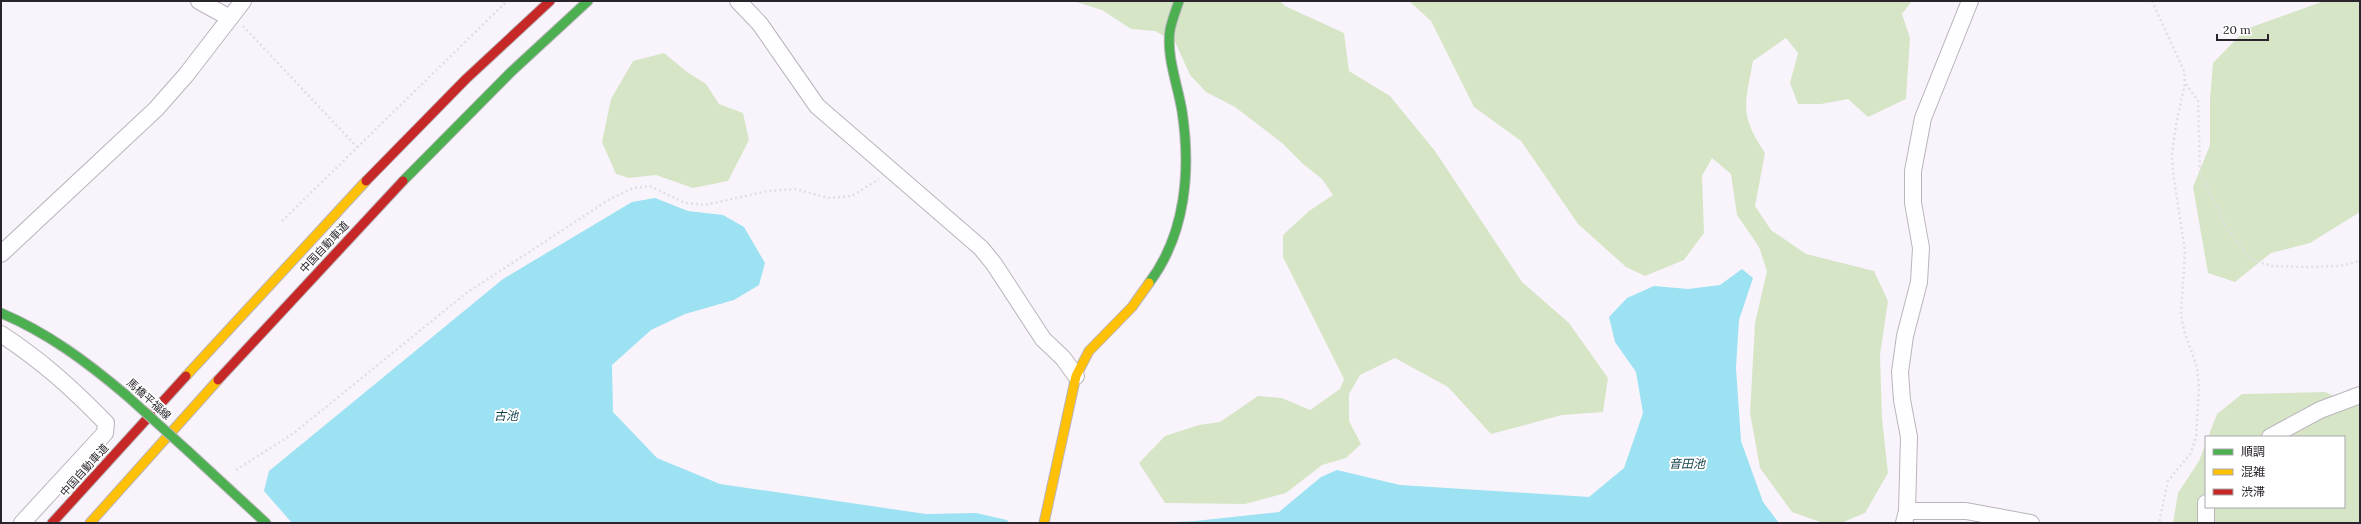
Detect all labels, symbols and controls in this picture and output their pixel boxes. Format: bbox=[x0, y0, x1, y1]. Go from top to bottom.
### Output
scale bar bbox=[2217, 16, 2268, 42]
text: 20 m bbox=[2223, 22, 2251, 37]
street label: 中国自動車道 bbox=[296, 218, 352, 276]
street label: 馬橋平福線 bbox=[124, 375, 174, 423]
water label: 古池 bbox=[494, 408, 519, 423]
legend bbox=[2205, 436, 2345, 508]
street label: 中国自動車道 bbox=[57, 441, 111, 499]
text: 順調 bbox=[2241, 444, 2265, 459]
water label: 音田池 bbox=[1669, 456, 1706, 471]
text: 混雑 bbox=[2241, 464, 2265, 479]
text: 渋滞 bbox=[2241, 484, 2265, 499]

